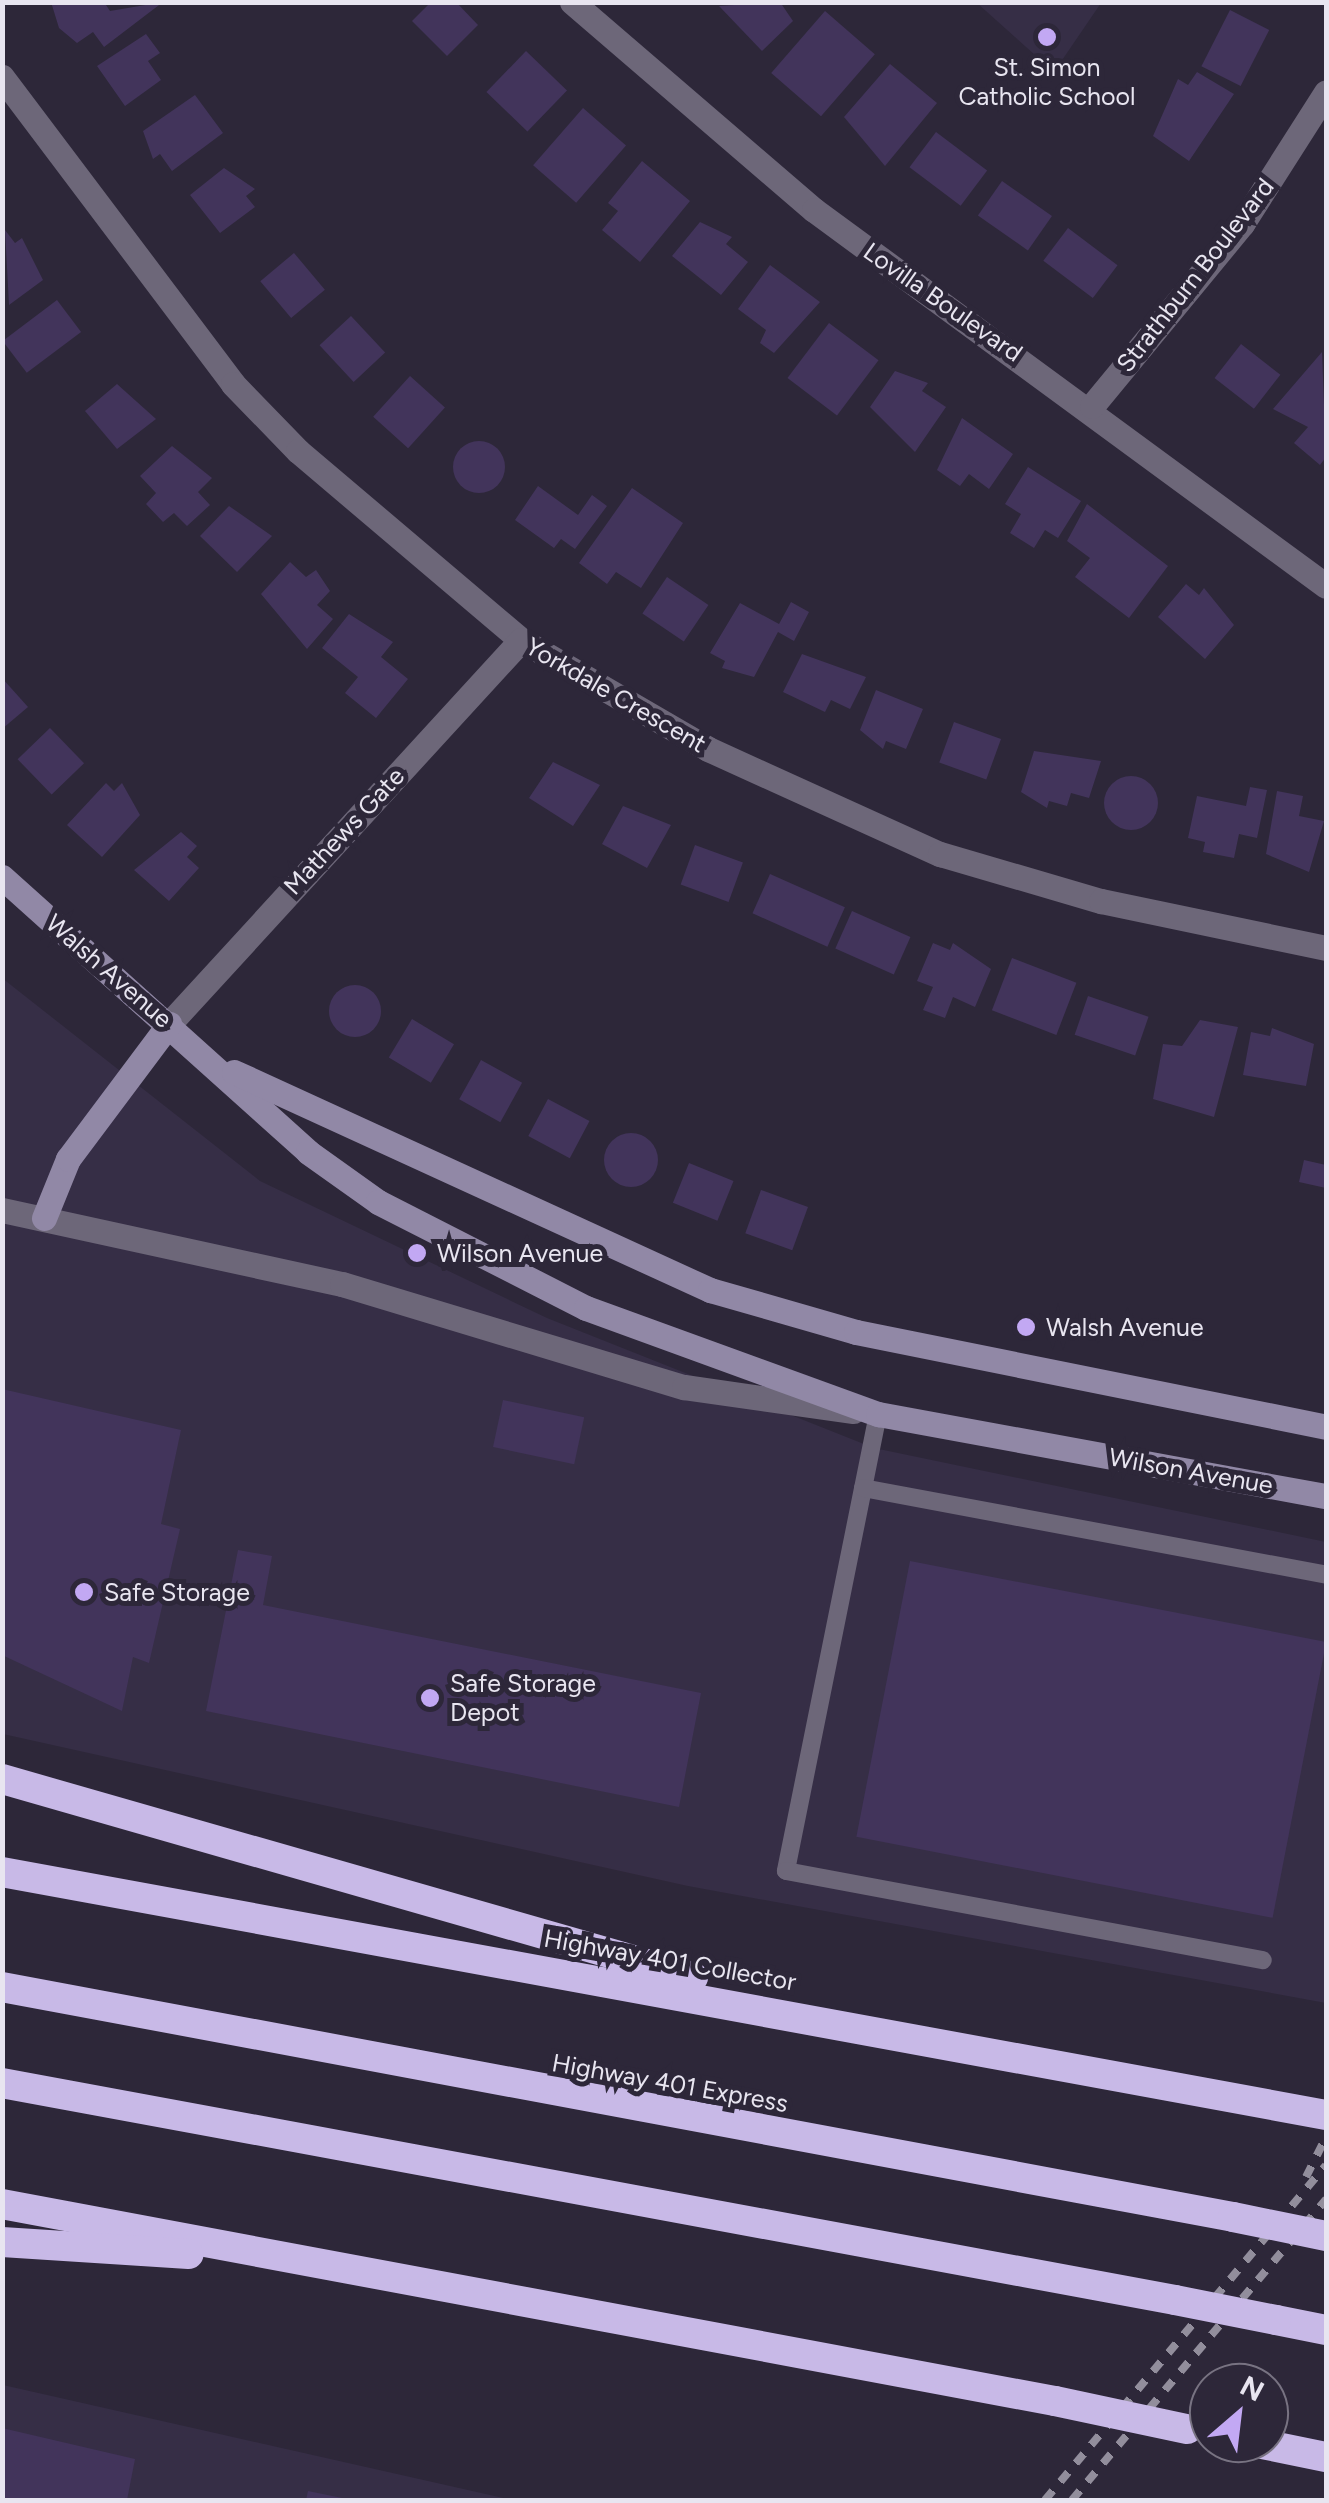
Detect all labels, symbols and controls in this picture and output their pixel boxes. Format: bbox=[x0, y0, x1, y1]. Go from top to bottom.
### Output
marker: St. Simon Catholic School bbox=[1036, 26, 1058, 48]
place label: St. Simon Catholic School bbox=[959, 53, 1135, 112]
street label: Strathburn Boulevard bbox=[1110, 172, 1280, 378]
street label: Lovilla Boulevard bbox=[858, 236, 1028, 368]
street label: Yorkdale Crescent bbox=[520, 631, 712, 759]
street label: Mathews Gate bbox=[278, 761, 410, 901]
street label: Walsh Avenue bbox=[40, 908, 178, 1034]
place label: Wilson Avenue bbox=[437, 1238, 603, 1268]
marker: Wilson Avenue bbox=[406, 1242, 428, 1264]
place label: Walsh Avenue bbox=[1046, 1312, 1204, 1342]
marker: Walsh Avenue bbox=[1015, 1316, 1037, 1338]
street label: Wilson Avenue bbox=[1107, 1442, 1275, 1500]
place label: Safe Storage bbox=[104, 1577, 250, 1607]
marker: Safe Storage bbox=[73, 1581, 95, 1603]
place label: Safe Storage Depot bbox=[450, 1669, 596, 1728]
marker: Safe Storage Depot bbox=[419, 1687, 441, 1709]
street label: Highway 401 Collector bbox=[542, 1923, 798, 1997]
street label: Highway 401 Express bbox=[550, 2047, 790, 2119]
north arrow bbox=[1189, 2363, 1289, 2463]
text: N bbox=[1235, 2368, 1270, 2408]

